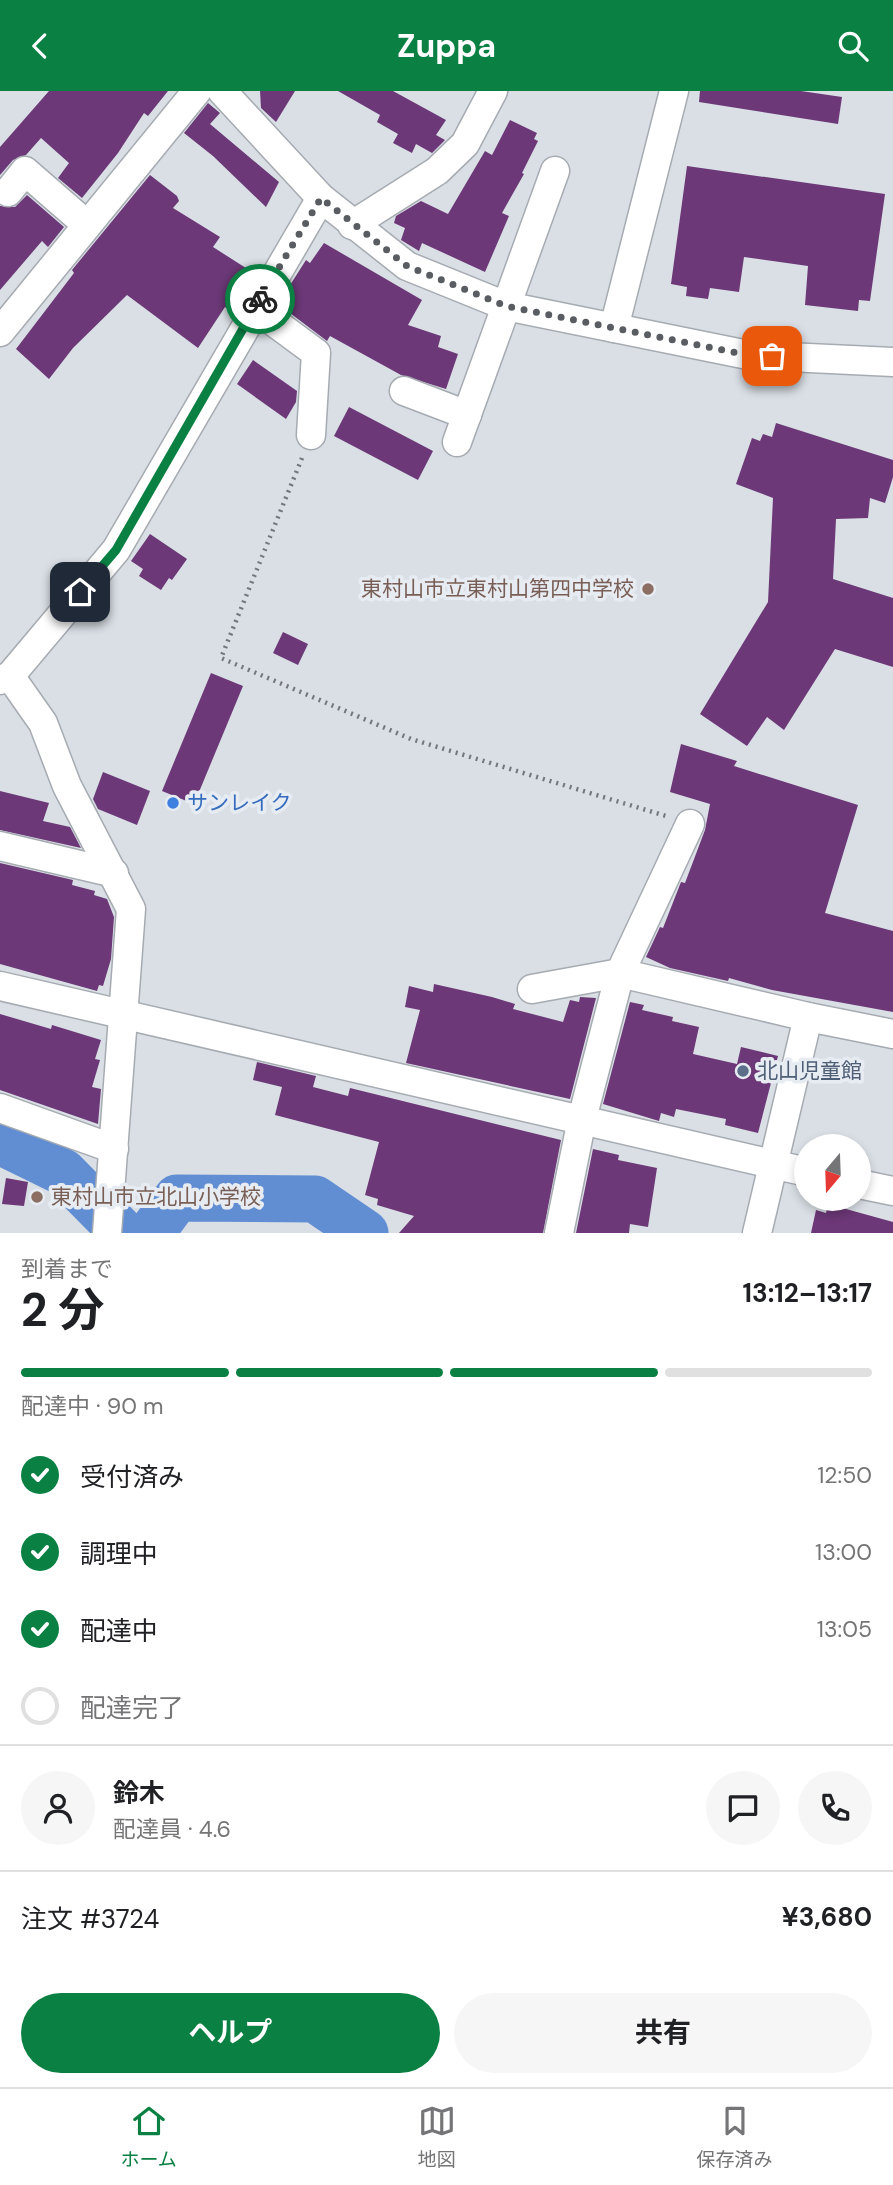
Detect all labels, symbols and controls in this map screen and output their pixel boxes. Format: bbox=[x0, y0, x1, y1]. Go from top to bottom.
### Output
text: Zuppa bbox=[397, 25, 496, 67]
icon: back bbox=[21, 27, 59, 65]
icon: search bbox=[834, 27, 872, 65]
courier bbox=[225, 264, 295, 334]
icon: bike bbox=[241, 280, 279, 318]
pin bbox=[742, 326, 802, 386]
icon: bag bbox=[753, 337, 791, 375]
pin bbox=[50, 562, 110, 622]
icon: home bbox=[61, 573, 99, 611]
place label: 東村山市立東村山第四中学校 bbox=[361, 575, 634, 603]
marker: 東村山市立東村山第四中学校 bbox=[640, 581, 656, 597]
place label: サンレイク bbox=[187, 789, 292, 817]
marker: サンレイク bbox=[165, 795, 181, 811]
place label: 北山児童館 bbox=[757, 1057, 862, 1085]
marker: 北山児童館 bbox=[735, 1063, 751, 1079]
north arrow bbox=[794, 1134, 872, 1211]
map controls bbox=[794, 1134, 871, 1211]
place label: 東村山市立北山小学校 bbox=[51, 1183, 261, 1211]
marker: 東村山市立北山小学校 bbox=[29, 1189, 45, 1205]
text: 到着まで bbox=[21, 1254, 113, 1284]
text: 13:12–13:17 bbox=[743, 1276, 872, 1310]
text: 2 分 bbox=[21, 1280, 104, 1340]
text: 配達中 · 90 m bbox=[21, 1391, 164, 1421]
icon: check bbox=[21, 1456, 59, 1494]
text: 受付済み bbox=[80, 1460, 184, 1494]
text: 12:50 bbox=[817, 1460, 872, 1490]
icon: check bbox=[21, 1533, 59, 1571]
text: 調理中 bbox=[80, 1537, 158, 1571]
text: 13:00 bbox=[815, 1537, 872, 1567]
icon: check bbox=[21, 1610, 59, 1648]
text: 配達中 bbox=[80, 1614, 158, 1648]
text: 13:05 bbox=[817, 1614, 872, 1644]
text: 配達完了 bbox=[80, 1691, 184, 1725]
button: person bbox=[21, 1771, 95, 1845]
button: chat bbox=[706, 1771, 780, 1845]
button: phone bbox=[798, 1771, 872, 1845]
text: 鈴木 bbox=[113, 1776, 165, 1810]
text: 配達員 · 4.6 bbox=[113, 1814, 231, 1844]
text: ¥3,680 bbox=[782, 1900, 872, 1934]
text: 注文 #3724 bbox=[21, 1902, 159, 1936]
button: ヘルプ bbox=[21, 1993, 440, 2073]
button: 共有 bbox=[454, 1993, 872, 2073]
tab: ホーム bbox=[120, 2102, 177, 2172]
tab: 地図 bbox=[418, 2102, 456, 2172]
tab: 保存済み bbox=[697, 2102, 773, 2172]

